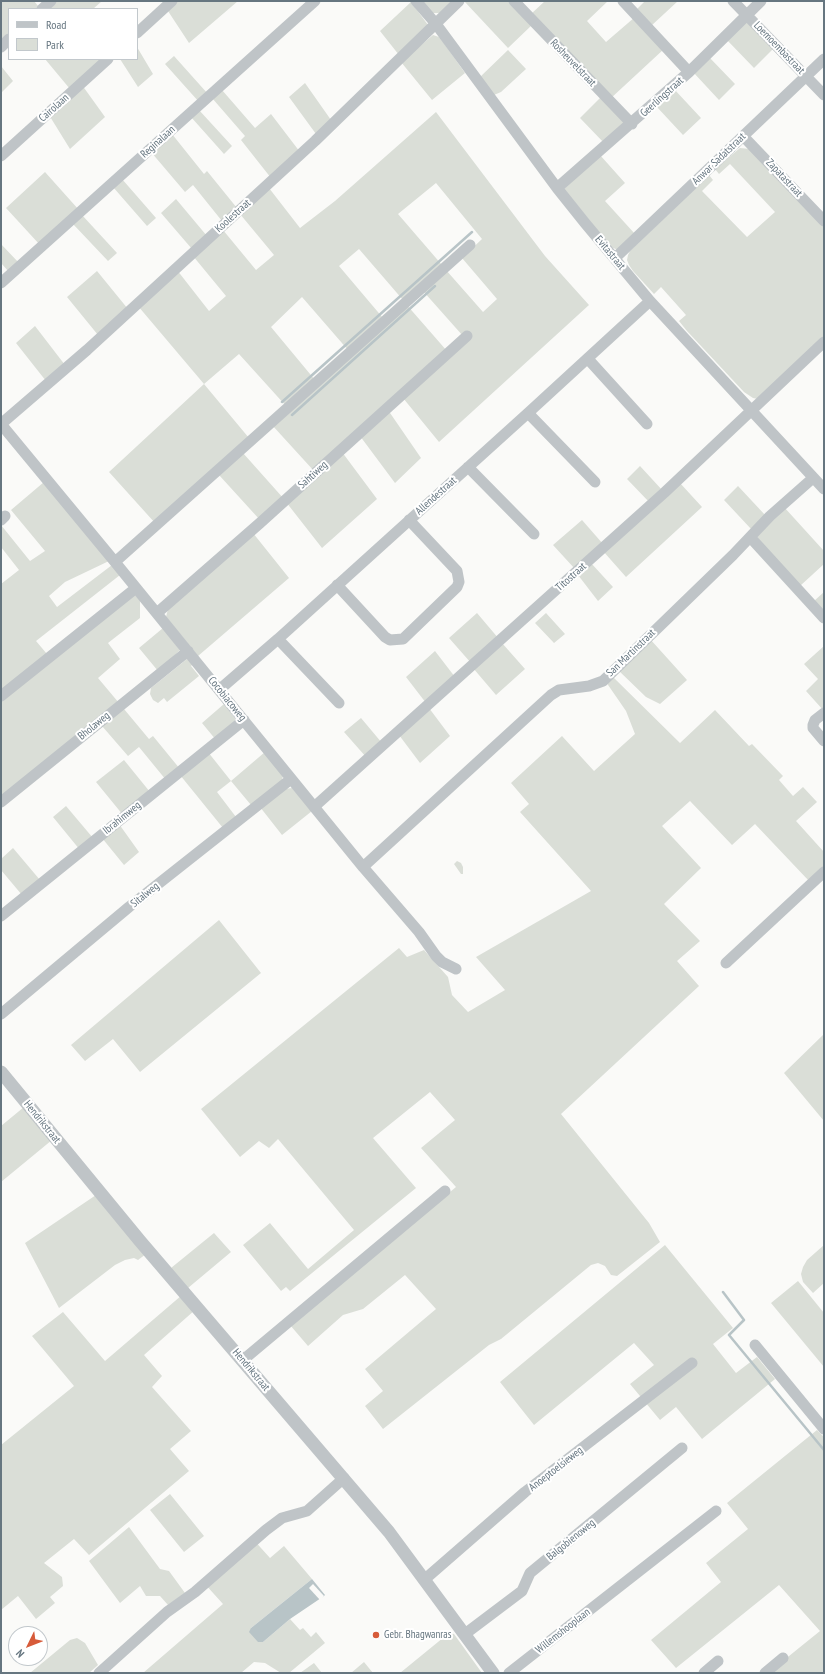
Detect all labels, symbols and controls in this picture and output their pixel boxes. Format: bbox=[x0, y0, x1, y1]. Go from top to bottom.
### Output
legend bbox=[8, 8, 138, 60]
text: Road bbox=[46, 17, 66, 32]
street label: Loemoembastraat bbox=[751, 19, 807, 77]
text: Park bbox=[46, 37, 64, 52]
street label: Rosheuvelstraat bbox=[547, 37, 599, 89]
street label: Geerlingstraat bbox=[638, 74, 686, 120]
street label: Cairolaan bbox=[36, 91, 72, 125]
street label: Reginalaan bbox=[138, 123, 178, 161]
street label: Anwar Sadatstraat bbox=[690, 130, 748, 188]
street label: Zapatastraat bbox=[763, 156, 805, 200]
street label: Koolestraat bbox=[213, 197, 253, 235]
street label: Evitastraat bbox=[592, 233, 628, 273]
street label: Sahtiweg bbox=[296, 458, 330, 492]
street label: Allendestraat bbox=[413, 474, 459, 518]
street label: Titostraat bbox=[553, 560, 589, 594]
street label: San Martinstraat bbox=[604, 626, 658, 680]
street label: Cocobiacoweg bbox=[205, 674, 249, 724]
street label: Bholaweg bbox=[75, 709, 113, 743]
street label: Ibrahimweg bbox=[100, 799, 144, 837]
street label: Sitalweg bbox=[128, 880, 162, 910]
street label: Hendrikstraat bbox=[21, 1098, 63, 1146]
street label: Hendrikstraat bbox=[229, 1346, 273, 1394]
street label: Anoeptoelsieweg bbox=[526, 1444, 586, 1494]
street label: Balgobienoweg bbox=[544, 1516, 598, 1564]
street label: Willemshooplaan bbox=[533, 1606, 593, 1656]
north arrow bbox=[8, 1626, 48, 1666]
place label: Gebr. Bhagwanras bbox=[384, 1628, 451, 1642]
marker: Gebr. Bhagwanras bbox=[371, 1630, 381, 1640]
text: N bbox=[13, 1647, 27, 1660]

